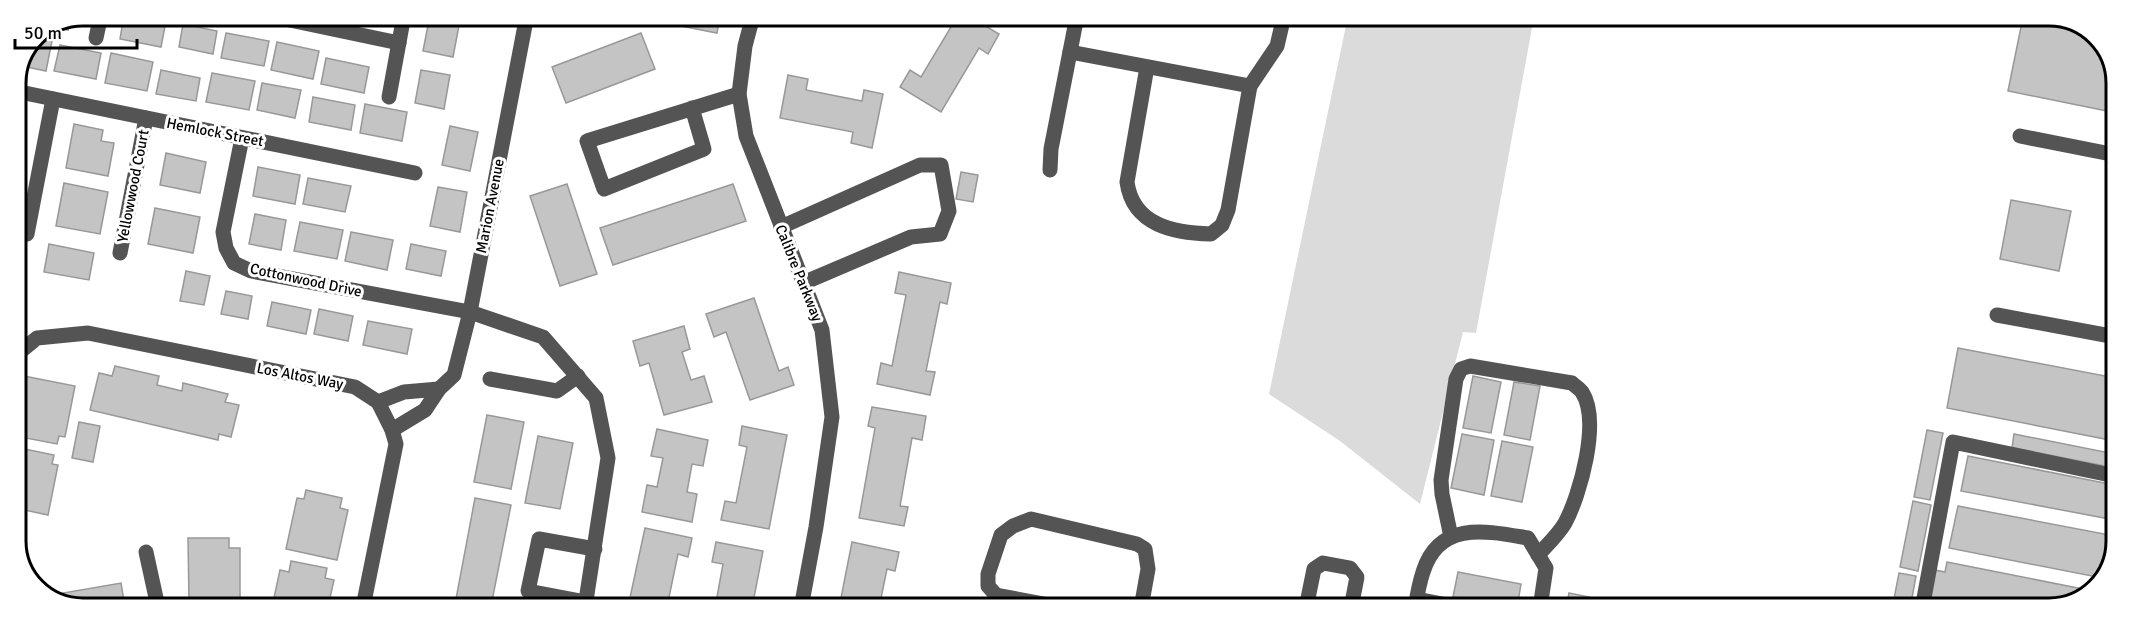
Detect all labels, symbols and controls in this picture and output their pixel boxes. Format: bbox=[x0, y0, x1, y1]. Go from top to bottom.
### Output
scale bar bbox=[15, 12, 136, 50]
text: 50 m bbox=[24, 22, 62, 44]
street label: Hemlock Street bbox=[165, 114, 265, 150]
street label: Yellowwood Court bbox=[113, 128, 153, 244]
street label: Marion Avenue bbox=[472, 157, 508, 255]
street label: Calibre Parkway bbox=[771, 222, 827, 324]
street label: Cottonwood Drive bbox=[248, 259, 364, 301]
street label: Los Altos Way bbox=[255, 359, 345, 393]

